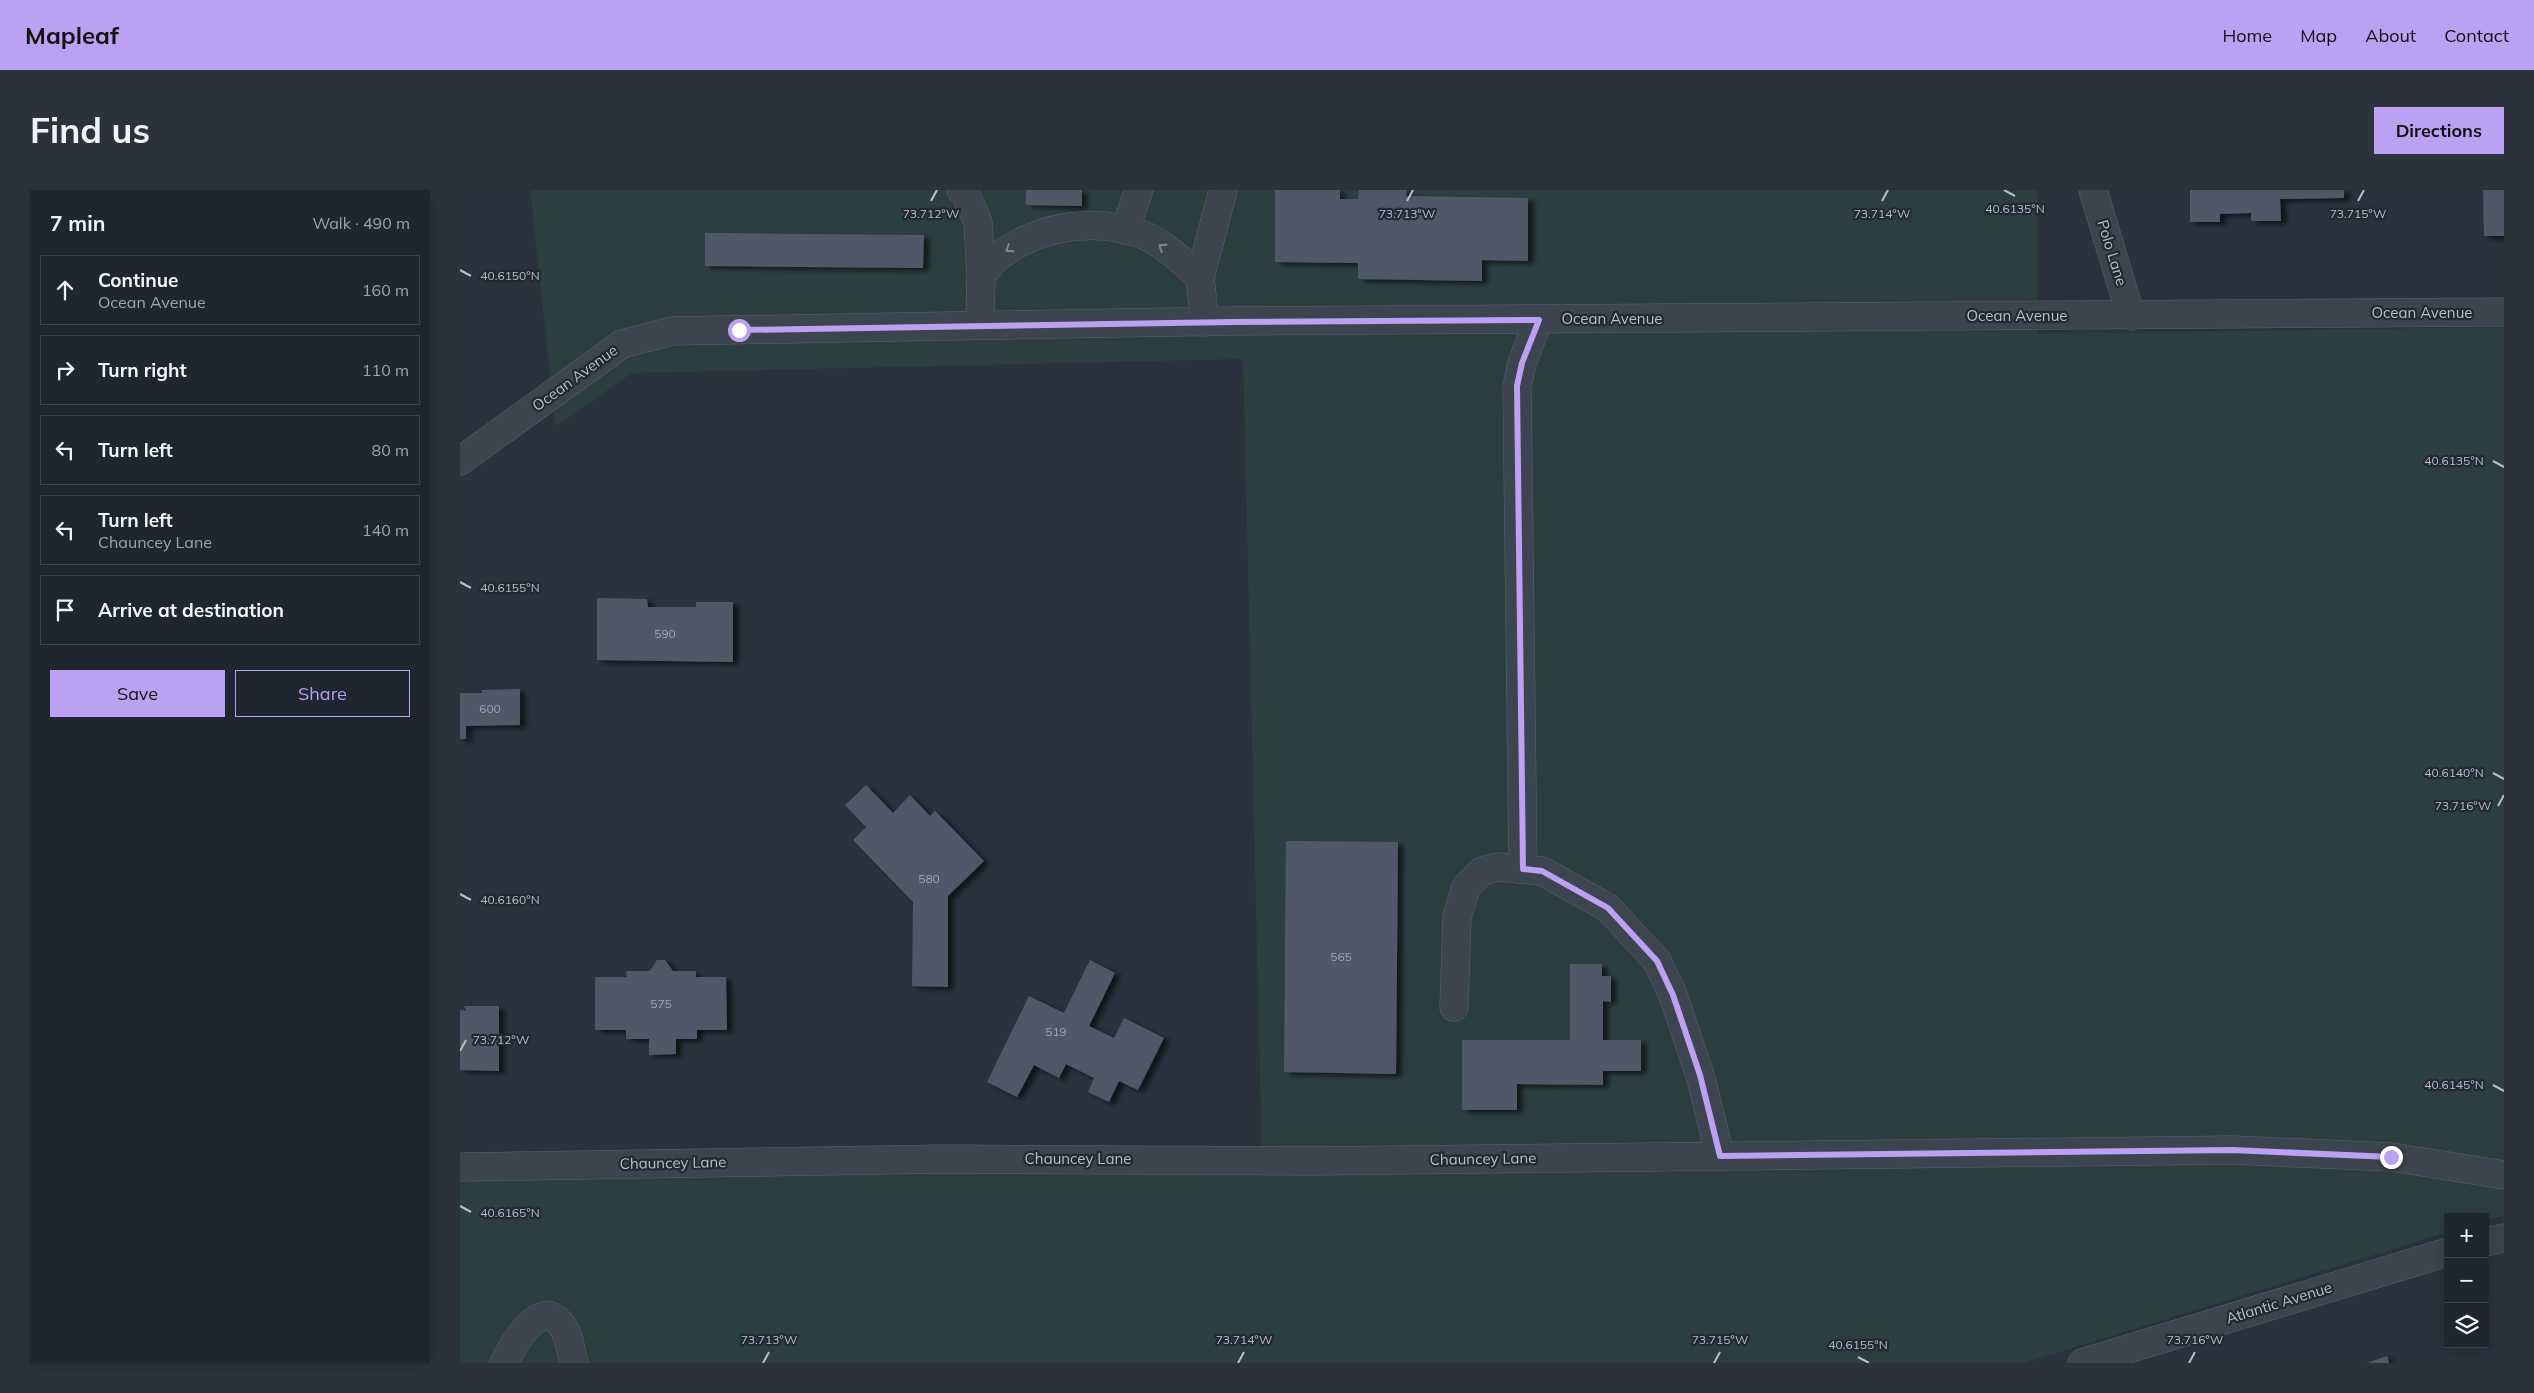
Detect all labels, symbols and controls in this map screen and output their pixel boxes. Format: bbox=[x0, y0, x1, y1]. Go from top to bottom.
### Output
text: Mapleaf bbox=[25, 20, 119, 50]
text: Home bbox=[2222, 24, 2272, 47]
text: Map bbox=[2300, 24, 2337, 47]
text: About bbox=[2365, 24, 2416, 47]
text: Contact bbox=[2444, 24, 2509, 47]
button: Directions bbox=[2374, 107, 2504, 154]
text: Find us bbox=[30, 108, 150, 152]
text: 40.6135°N bbox=[1985, 201, 2045, 216]
text: 73.712°W bbox=[903, 206, 959, 221]
text: 73.713°W bbox=[1379, 206, 1435, 221]
text: 73.714°W bbox=[1854, 206, 1910, 221]
text: 73.715°W bbox=[2330, 206, 2386, 221]
text: 7 min bbox=[50, 210, 105, 236]
text: Walk · 490 m bbox=[312, 213, 410, 233]
street label: Polo Lane bbox=[2093, 217, 2132, 288]
one-way arrow bbox=[1005, 243, 1014, 253]
one-way arrow bbox=[1158, 244, 1167, 253]
text: Continue bbox=[98, 268, 178, 292]
text: 40.6150°N bbox=[480, 268, 540, 283]
icon: ahead bbox=[51, 276, 79, 304]
text: 160 m bbox=[362, 280, 409, 300]
text: Ocean Avenue bbox=[98, 292, 206, 312]
street label: Ocean Avenue bbox=[2372, 303, 2472, 322]
street label: Ocean Avenue bbox=[1967, 306, 2067, 325]
street label: Ocean Avenue bbox=[1562, 309, 1662, 328]
route start bbox=[728, 319, 751, 342]
street label: Ocean Avenue bbox=[528, 340, 621, 415]
icon: right bbox=[51, 356, 79, 384]
text: Turn right bbox=[98, 358, 187, 382]
text: 110 m bbox=[362, 360, 409, 380]
icon: left bbox=[51, 436, 79, 464]
text: Turn left bbox=[98, 438, 173, 462]
text: 80 m bbox=[372, 440, 409, 460]
text: 40.6135°N bbox=[2424, 453, 2484, 468]
text: Turn left bbox=[98, 508, 173, 532]
icon: left bbox=[51, 516, 79, 544]
text: 140 m bbox=[362, 520, 409, 540]
text: Chauncey Lane bbox=[98, 532, 212, 552]
text: 40.6155°N bbox=[480, 580, 540, 595]
icon: arrive bbox=[51, 596, 79, 624]
text: Arrive at destination bbox=[98, 598, 284, 622]
house number: 590 bbox=[654, 626, 676, 641]
button: Save bbox=[50, 670, 225, 717]
button: Share bbox=[235, 670, 410, 717]
house number: 600 bbox=[479, 701, 501, 716]
text: 40.6140°N bbox=[2424, 765, 2484, 780]
text: 73.716°W bbox=[2435, 798, 2491, 813]
house number: 580 bbox=[918, 871, 940, 886]
text: 40.6160°N bbox=[480, 892, 540, 907]
house number: 565 bbox=[1330, 949, 1352, 964]
house number: 575 bbox=[650, 996, 672, 1011]
house number: 519 bbox=[1045, 1024, 1067, 1039]
text: 73.712°W bbox=[473, 1032, 529, 1047]
text: 40.6145°N bbox=[2424, 1077, 2484, 1092]
route end bbox=[2380, 1146, 2403, 1169]
street label: Chauncey Lane bbox=[1429, 1148, 1537, 1169]
street label: Chauncey Lane bbox=[1025, 1149, 1131, 1168]
street label: Chauncey Lane bbox=[619, 1152, 727, 1173]
text: 40.6165°N bbox=[480, 1205, 540, 1220]
map controls bbox=[2444, 1213, 2489, 1348]
button: + bbox=[2444, 1213, 2489, 1258]
button: − bbox=[2444, 1258, 2489, 1303]
street label: Atlantic Avenue bbox=[2224, 1277, 2334, 1328]
button: layers bbox=[2444, 1303, 2489, 1348]
text: 73.713°W bbox=[741, 1332, 797, 1347]
text: 73.714°W bbox=[1216, 1332, 1272, 1347]
text: 73.715°W bbox=[1692, 1332, 1748, 1347]
text: 73.716°W bbox=[2167, 1332, 2223, 1347]
text: 40.6155°N bbox=[1828, 1337, 1888, 1352]

